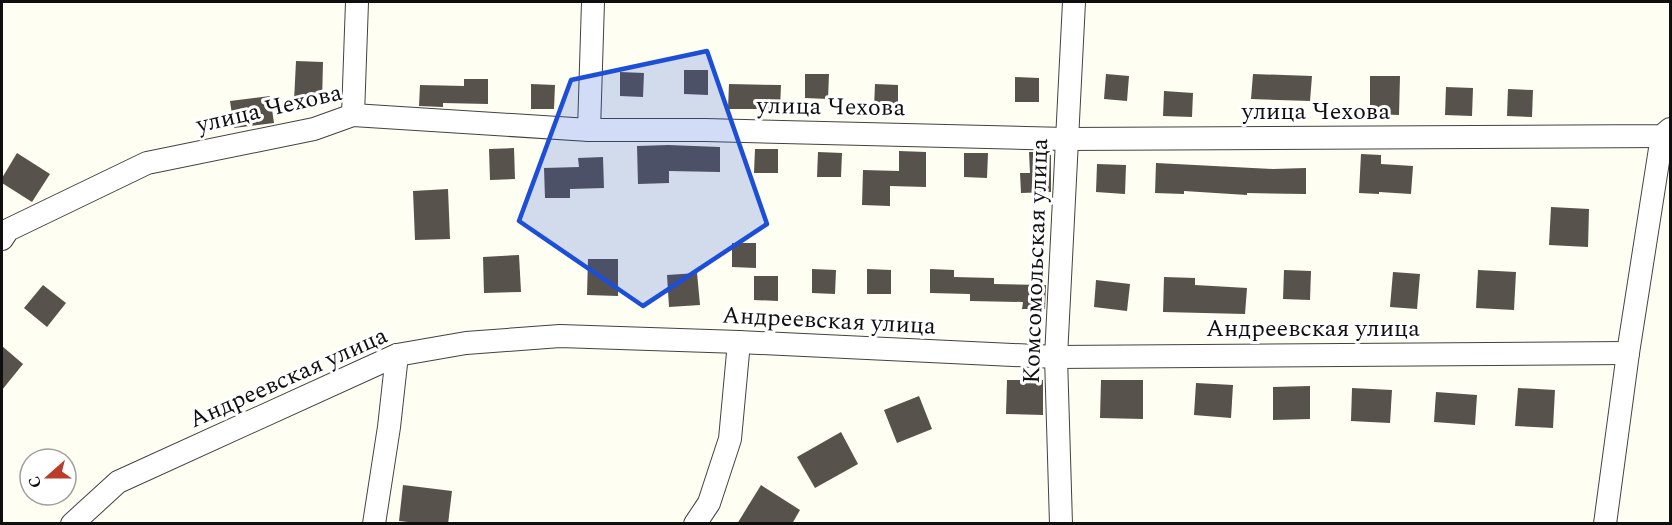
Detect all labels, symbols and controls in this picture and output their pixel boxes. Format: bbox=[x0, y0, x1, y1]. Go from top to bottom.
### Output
street label: улица Чехова bbox=[192, 75, 346, 143]
street label: улица Чехова bbox=[755, 88, 906, 126]
street label: улица Чехова bbox=[1241, 94, 1391, 130]
street label: Комсомольская улица bbox=[1014, 137, 1058, 384]
street label: Андреевская улица bbox=[721, 297, 937, 345]
street label: Андреевская улица bbox=[1206, 311, 1420, 347]
street label: Андреевская улица bbox=[183, 318, 394, 438]
north arrow bbox=[18, 447, 78, 507]
text: С bbox=[22, 472, 48, 492]

